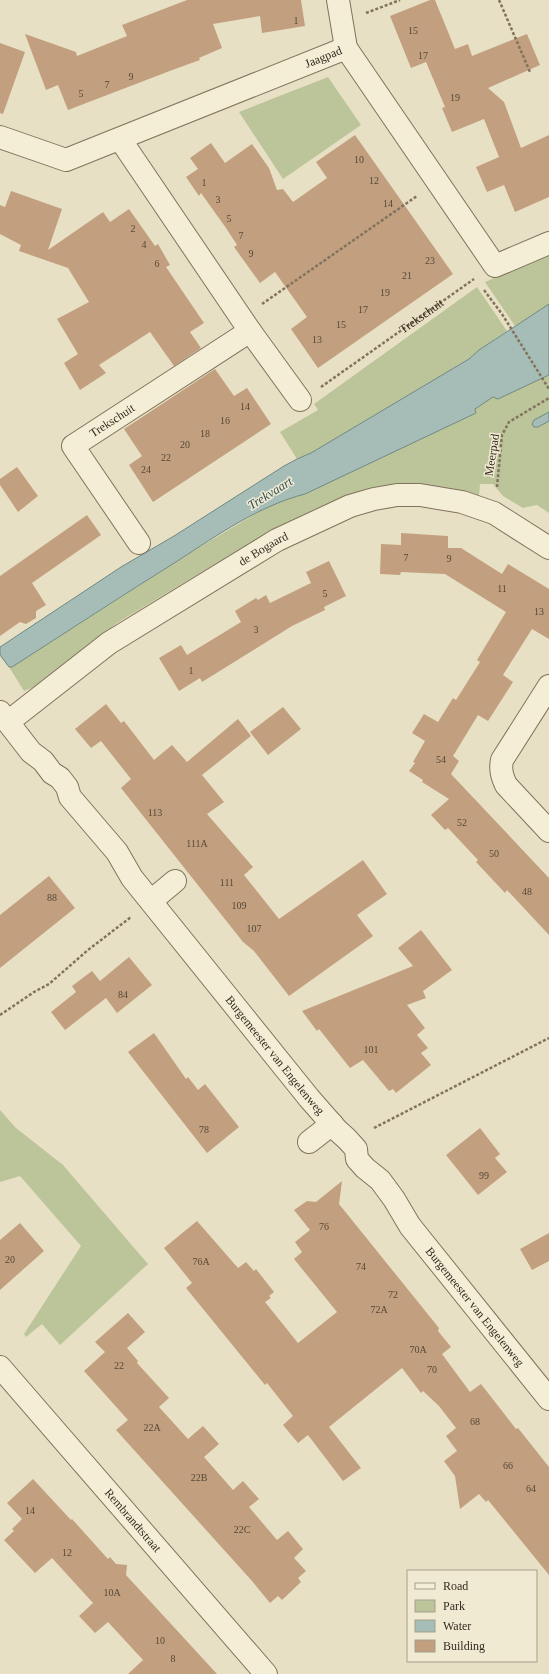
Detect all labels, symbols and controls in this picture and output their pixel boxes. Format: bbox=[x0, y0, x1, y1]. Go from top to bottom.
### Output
house number: 1 bbox=[294, 15, 299, 26]
house number: 15 bbox=[408, 25, 418, 36]
street label: Jaagpad bbox=[303, 43, 344, 71]
house number: 17 bbox=[418, 50, 428, 61]
house number: 9 bbox=[129, 71, 134, 82]
house number: 7 bbox=[105, 79, 110, 90]
house number: 5 bbox=[79, 88, 84, 99]
house number: 19 bbox=[450, 92, 460, 103]
house number: 10 bbox=[354, 154, 364, 165]
house number: 12 bbox=[369, 175, 379, 186]
house number: 1 bbox=[202, 177, 207, 188]
house number: 3 bbox=[216, 194, 221, 205]
house number: 14 bbox=[383, 198, 393, 209]
house number: 5 bbox=[227, 213, 232, 224]
house number: 2 bbox=[131, 223, 136, 234]
house number: 7 bbox=[239, 230, 244, 241]
house number: 4 bbox=[142, 239, 147, 250]
house number: 9 bbox=[249, 248, 254, 259]
house number: 23 bbox=[425, 255, 435, 266]
house number: 6 bbox=[155, 258, 160, 269]
house number: 21 bbox=[402, 270, 412, 281]
house number: 19 bbox=[380, 287, 390, 298]
street label: Trekschuit bbox=[397, 295, 447, 336]
house number: 17 bbox=[358, 304, 368, 315]
house number: 15 bbox=[336, 319, 346, 330]
house number: 13 bbox=[312, 334, 322, 345]
street label: Trekschuit bbox=[87, 400, 138, 440]
house number: 14 bbox=[240, 401, 250, 412]
house number: 16 bbox=[220, 415, 230, 426]
house number: 18 bbox=[200, 428, 210, 439]
street label: Meerpad bbox=[482, 433, 502, 477]
house number: 20 bbox=[180, 439, 190, 450]
house number: 22 bbox=[161, 452, 171, 463]
house number: 24 bbox=[141, 464, 151, 475]
water label: Trekvaart bbox=[245, 473, 296, 513]
street label: de Bogaard bbox=[236, 529, 290, 569]
house number: 7 bbox=[404, 552, 409, 563]
house number: 9 bbox=[447, 553, 452, 564]
house number: 11 bbox=[497, 583, 507, 594]
house number: 5 bbox=[323, 588, 328, 599]
house number: 13 bbox=[534, 606, 544, 617]
house number: 3 bbox=[254, 624, 259, 635]
house number: 1 bbox=[189, 665, 194, 676]
house number: 54 bbox=[436, 754, 446, 765]
house number: 113 bbox=[148, 807, 162, 818]
house number: 52 bbox=[457, 817, 467, 828]
house number: 111A bbox=[186, 838, 209, 849]
house number: 50 bbox=[489, 848, 499, 859]
house number: 111 bbox=[220, 877, 234, 888]
house number: 48 bbox=[522, 886, 532, 897]
house number: 88 bbox=[47, 892, 57, 903]
house number: 109 bbox=[232, 900, 247, 911]
house number: 107 bbox=[247, 923, 262, 934]
house number: 84 bbox=[118, 989, 128, 1000]
street label: Burgemeester van Engelenweg bbox=[223, 993, 327, 1118]
house number: 101 bbox=[364, 1044, 379, 1055]
house number: 78 bbox=[199, 1124, 209, 1135]
house number: 99 bbox=[479, 1170, 489, 1181]
house number: 76 bbox=[319, 1221, 329, 1232]
street label: Burgemeester van Engelenweg bbox=[423, 1244, 527, 1369]
house number: 20 bbox=[5, 1254, 15, 1265]
house number: 76A bbox=[192, 1256, 210, 1267]
house number: 74 bbox=[356, 1261, 366, 1272]
house number: 72 bbox=[388, 1289, 398, 1300]
house number: 72A bbox=[370, 1304, 388, 1315]
house number: 70A bbox=[409, 1344, 427, 1355]
house number: 22 bbox=[114, 1360, 124, 1371]
house number: 70 bbox=[427, 1364, 437, 1375]
house number: 68 bbox=[470, 1416, 480, 1427]
house number: 22A bbox=[143, 1422, 161, 1433]
house number: 66 bbox=[503, 1460, 513, 1471]
house number: 22B bbox=[191, 1472, 208, 1483]
house number: 64 bbox=[526, 1483, 536, 1494]
street label: Rembrandtstraat bbox=[102, 1486, 165, 1555]
house number: 14 bbox=[25, 1505, 35, 1516]
house number: 22C bbox=[234, 1524, 251, 1535]
house number: 12 bbox=[62, 1547, 72, 1558]
legend bbox=[407, 1570, 537, 1662]
text: Road bbox=[443, 1579, 468, 1593]
house number: 10A bbox=[103, 1587, 121, 1598]
text: Park bbox=[443, 1599, 465, 1613]
text: Water bbox=[443, 1619, 471, 1633]
house number: 10 bbox=[155, 1635, 165, 1646]
text: Building bbox=[443, 1639, 485, 1653]
house number: 8 bbox=[171, 1653, 176, 1664]

